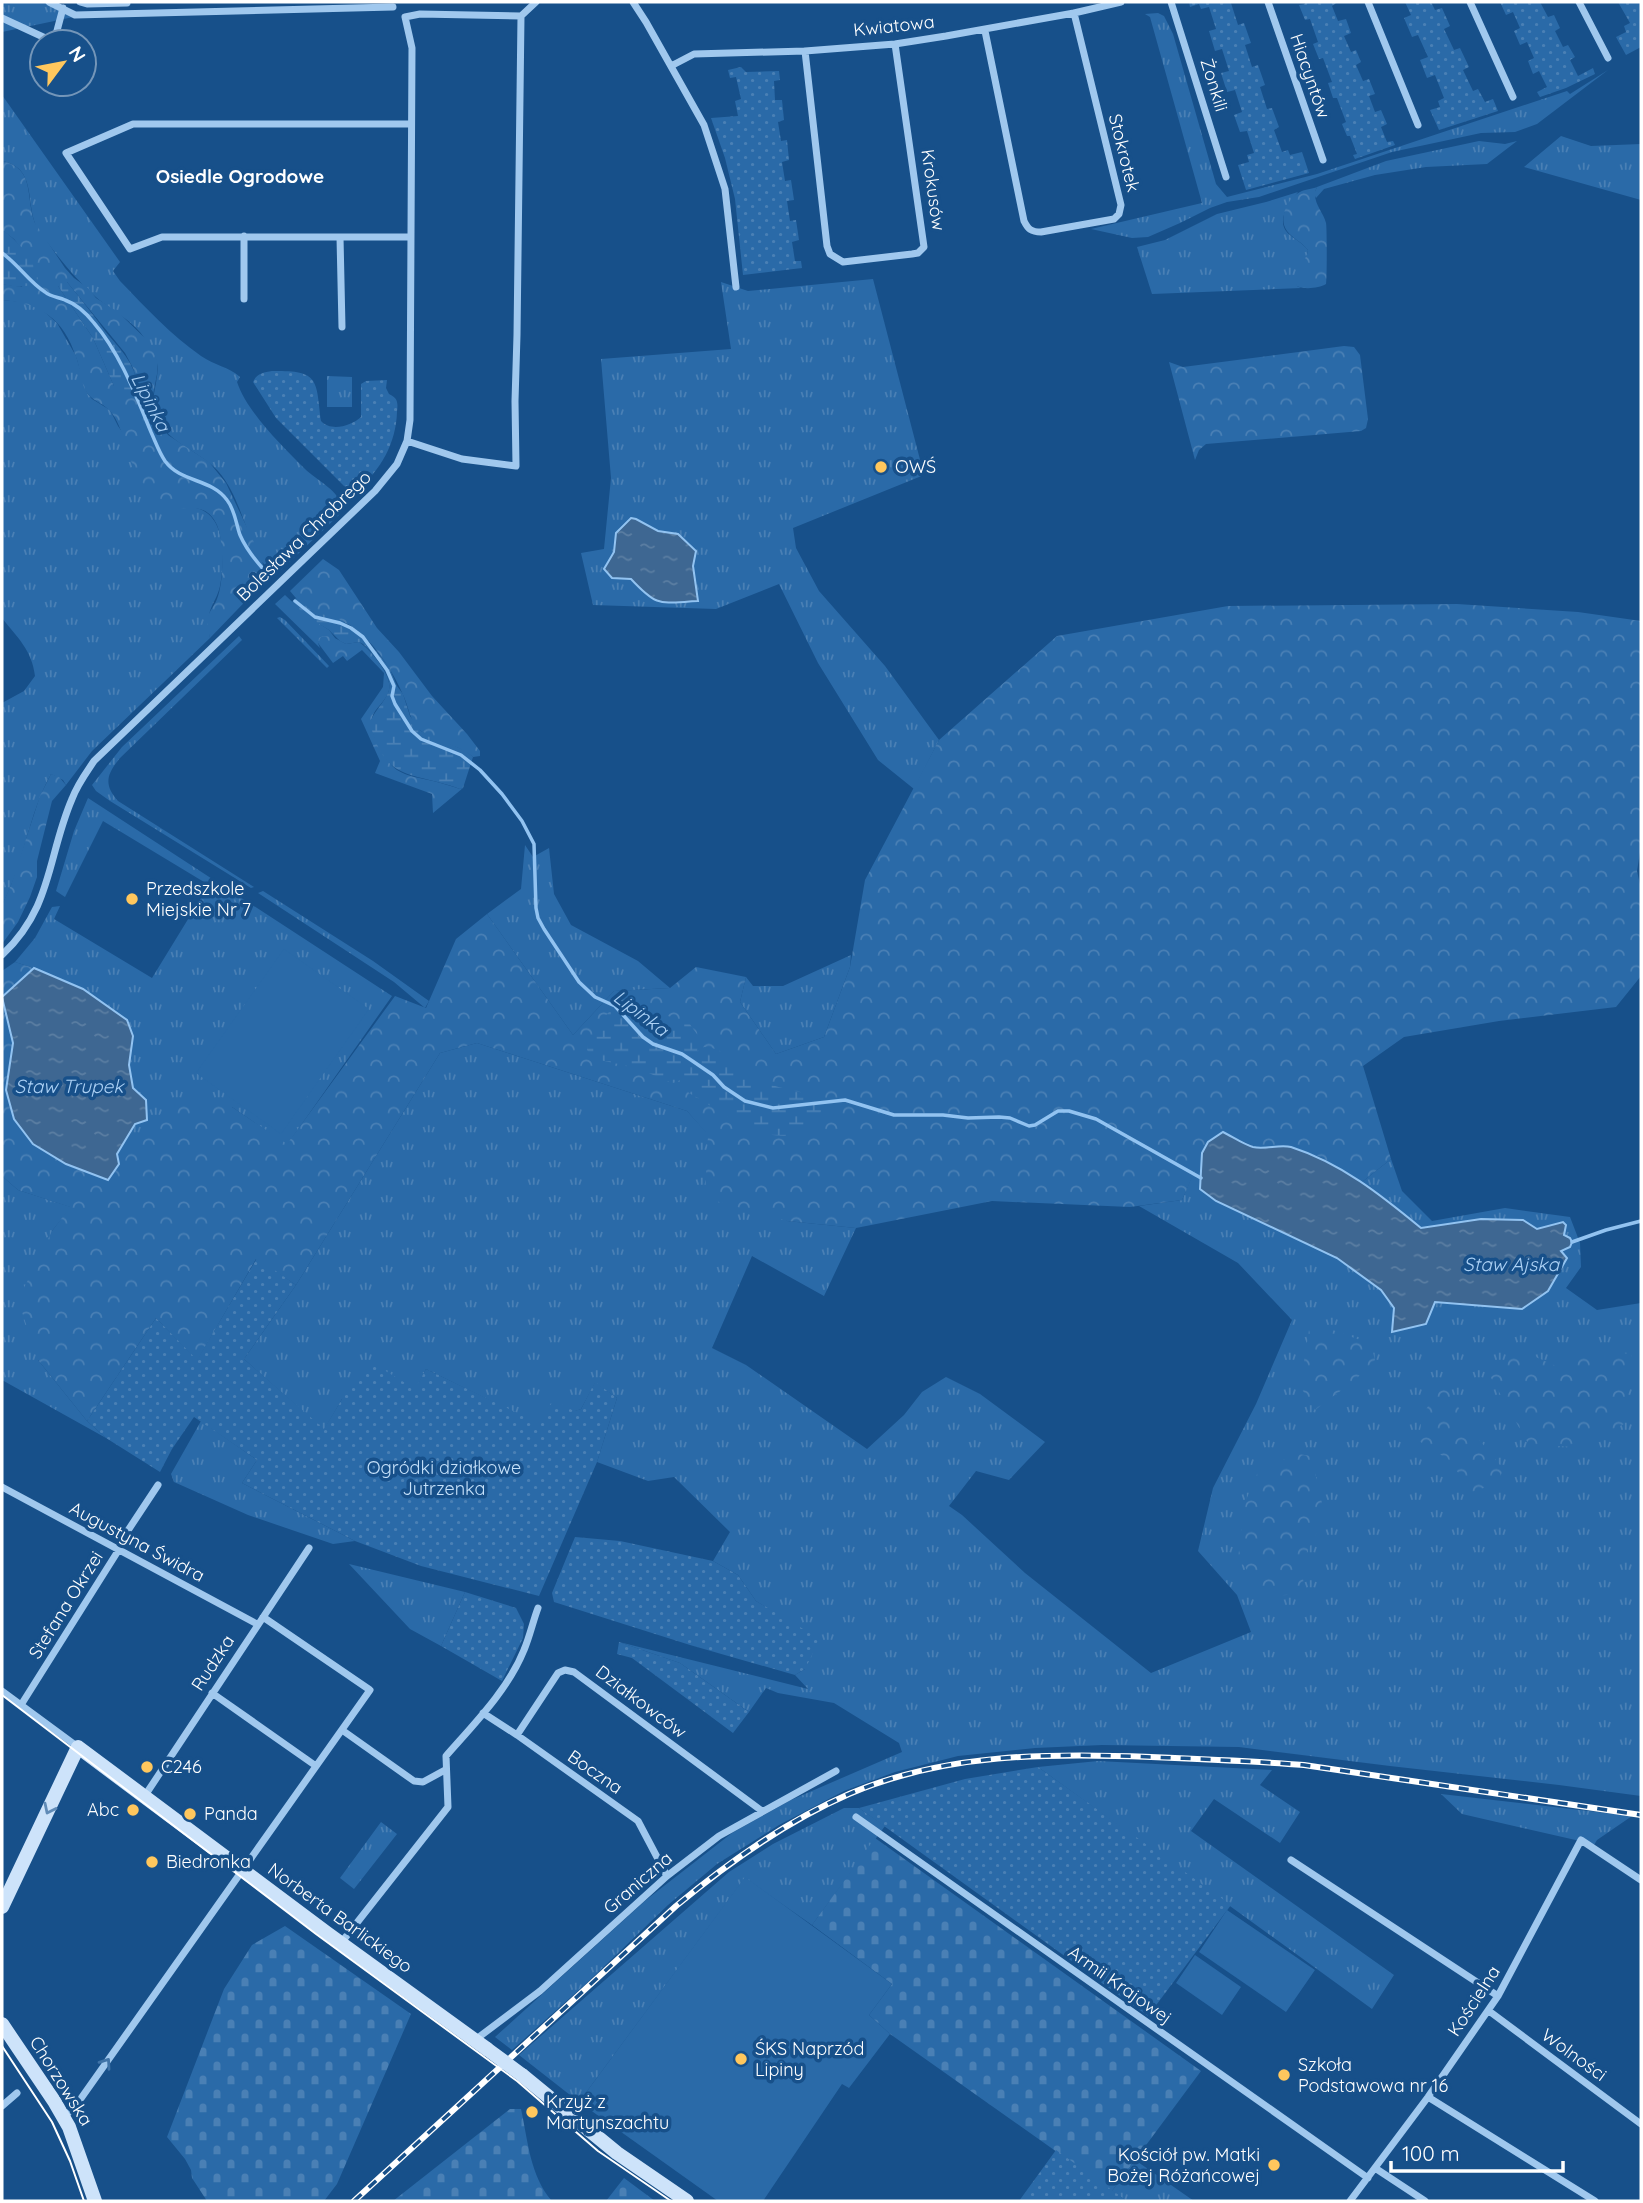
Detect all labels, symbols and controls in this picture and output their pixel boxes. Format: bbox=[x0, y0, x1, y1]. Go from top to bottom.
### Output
street label: Kwiatowa bbox=[852, 10, 936, 41]
north arrow bbox=[28, 28, 98, 98]
street label: Hiacyntów bbox=[1285, 30, 1336, 121]
text: N bbox=[64, 42, 91, 66]
street label: Żonkili bbox=[1196, 56, 1233, 114]
street label: Stokrotek bbox=[1104, 111, 1145, 194]
street label: Krokusów bbox=[916, 148, 951, 232]
district label: Osiedle Ogrodowe bbox=[156, 164, 324, 188]
water label: Lipinka bbox=[126, 369, 177, 437]
place label: OWŚ bbox=[895, 455, 936, 478]
marker: OWŚ bbox=[873, 459, 889, 475]
street label: Bolesława Chrobrego bbox=[232, 465, 376, 606]
place label: Przedszkole Miejskie Nr 7 bbox=[146, 877, 251, 921]
marker: Przedszkole Miejskie Nr 7 bbox=[124, 891, 140, 907]
water label: Lipinka bbox=[609, 985, 674, 1042]
water label: Staw Trupek bbox=[15, 1074, 125, 1098]
water label: Staw Ajska bbox=[1463, 1252, 1560, 1276]
park label: Ogródki działkowe Jutrzenka bbox=[367, 1456, 521, 1500]
street label: Augustyna Świdra bbox=[66, 1496, 209, 1587]
street label: Stefana Okrzei bbox=[23, 1547, 108, 1663]
street label: Rudzka bbox=[186, 1630, 239, 1695]
street label: Działkowców bbox=[591, 1660, 691, 1743]
street label: Boczna bbox=[563, 1744, 627, 1799]
place label: C246 bbox=[161, 1755, 202, 1778]
marker: C246 bbox=[139, 1759, 155, 1775]
place label: Abc bbox=[87, 1798, 119, 1821]
one-way arrow bbox=[43, 1802, 57, 1814]
marker: Abc bbox=[125, 1802, 141, 1818]
place label: Panda bbox=[204, 1802, 258, 1825]
marker: Panda bbox=[182, 1806, 198, 1822]
street label: Graniczna bbox=[599, 1847, 677, 1919]
place label: Biedronka bbox=[166, 1850, 251, 1873]
marker: Biedronka bbox=[144, 1854, 160, 1870]
street label: Norberta Barlickiego bbox=[264, 1857, 417, 1978]
street label: Armii Krajowej bbox=[1064, 1940, 1177, 2029]
street label: Kościelna bbox=[1442, 1961, 1505, 2040]
street label: Wolności bbox=[1537, 2023, 1611, 2086]
street label: Chorzowska bbox=[25, 2032, 98, 2130]
place label: ŚKS Naprzód Lipiny bbox=[755, 2037, 864, 2081]
marker: ŚKS Naprzód Lipiny bbox=[733, 2051, 749, 2067]
place label: Szkoła Podstawowa nr 16 bbox=[1298, 2053, 1448, 2097]
one-way arrow bbox=[98, 2058, 110, 2071]
marker: Szkoła Podstawowa nr 16 bbox=[1276, 2067, 1292, 2083]
place label: Krzyż z Martynszachtu bbox=[546, 2090, 669, 2134]
marker: Krzyż z Martynszachtu bbox=[524, 2104, 540, 2120]
scale bar bbox=[1391, 2130, 1562, 2174]
text: 100 m bbox=[1402, 2140, 1460, 2166]
place label: Kościół pw. Matki Bożej Różańcowej bbox=[1107, 2143, 1260, 2187]
marker: Kościół pw. Matki Bożej Różańcowej bbox=[1266, 2157, 1282, 2173]

